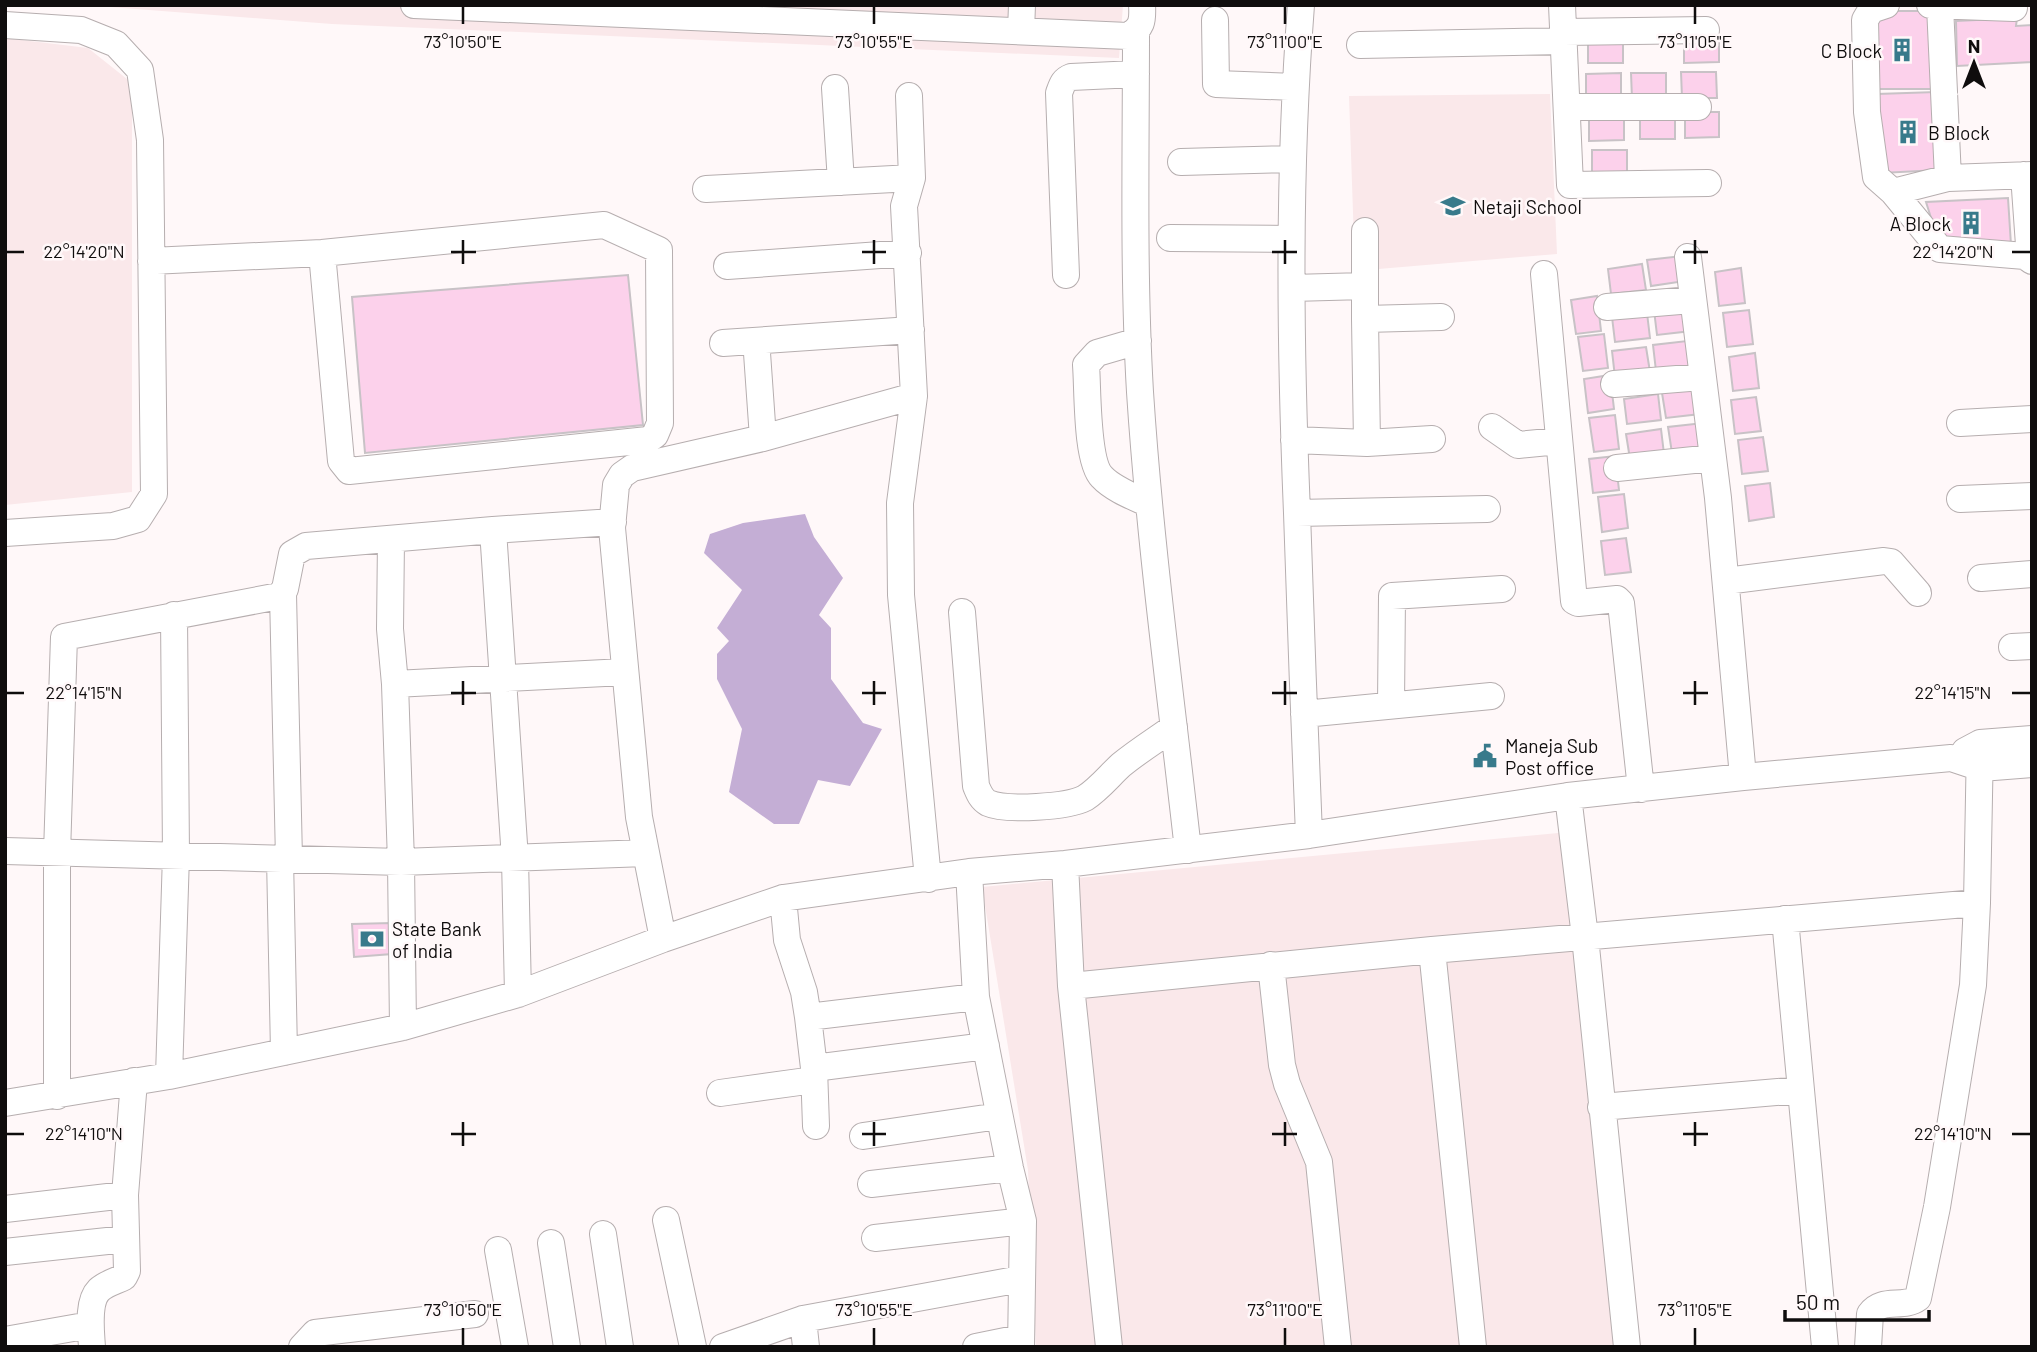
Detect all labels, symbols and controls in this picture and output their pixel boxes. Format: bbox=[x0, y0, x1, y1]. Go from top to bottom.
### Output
north arrow bbox=[1939, 28, 2009, 98]
text: 73°10'50"E bbox=[424, 30, 502, 52]
text: 73°10'55"E bbox=[835, 30, 913, 52]
text: 73°11'00"E bbox=[1247, 30, 1323, 52]
text: 73°11'05"E bbox=[1658, 30, 1732, 52]
text: N bbox=[1968, 34, 1980, 57]
building icon: C Block bbox=[1888, 36, 1916, 64]
place label: C Block bbox=[1821, 39, 1882, 62]
building icon: B Block bbox=[1894, 118, 1922, 146]
place label: B Block bbox=[1928, 121, 1990, 144]
school or university icon: Netaji School bbox=[1439, 192, 1467, 220]
place label: Netaji School bbox=[1473, 195, 1582, 218]
building icon: A Block bbox=[1957, 209, 1985, 237]
place label: A Block bbox=[1890, 212, 1951, 235]
text: 22°14'20"N bbox=[43, 240, 125, 262]
text: 22°14'20"N bbox=[1912, 240, 1994, 262]
text: 22°14'15"N bbox=[46, 681, 122, 703]
text: 22°14'15"N bbox=[1915, 681, 1991, 703]
place label: Maneja Sub Post office bbox=[1505, 734, 1598, 779]
public building icon: Maneja Sub Post office bbox=[1471, 742, 1499, 770]
place label: State Bank of India bbox=[392, 917, 481, 962]
bank icon: State Bank of India bbox=[358, 925, 386, 953]
text: 22°14'10"N bbox=[45, 1122, 123, 1144]
text: 22°14'10"N bbox=[1914, 1122, 1992, 1144]
scale bar bbox=[1785, 1278, 1928, 1322]
text: 50 m bbox=[1796, 1289, 1840, 1314]
text: 73°10'50"E bbox=[424, 1298, 502, 1320]
text: 73°10'55"E bbox=[835, 1298, 913, 1320]
text: 73°11'00"E bbox=[1247, 1298, 1323, 1320]
text: 73°11'05"E bbox=[1658, 1298, 1732, 1320]

